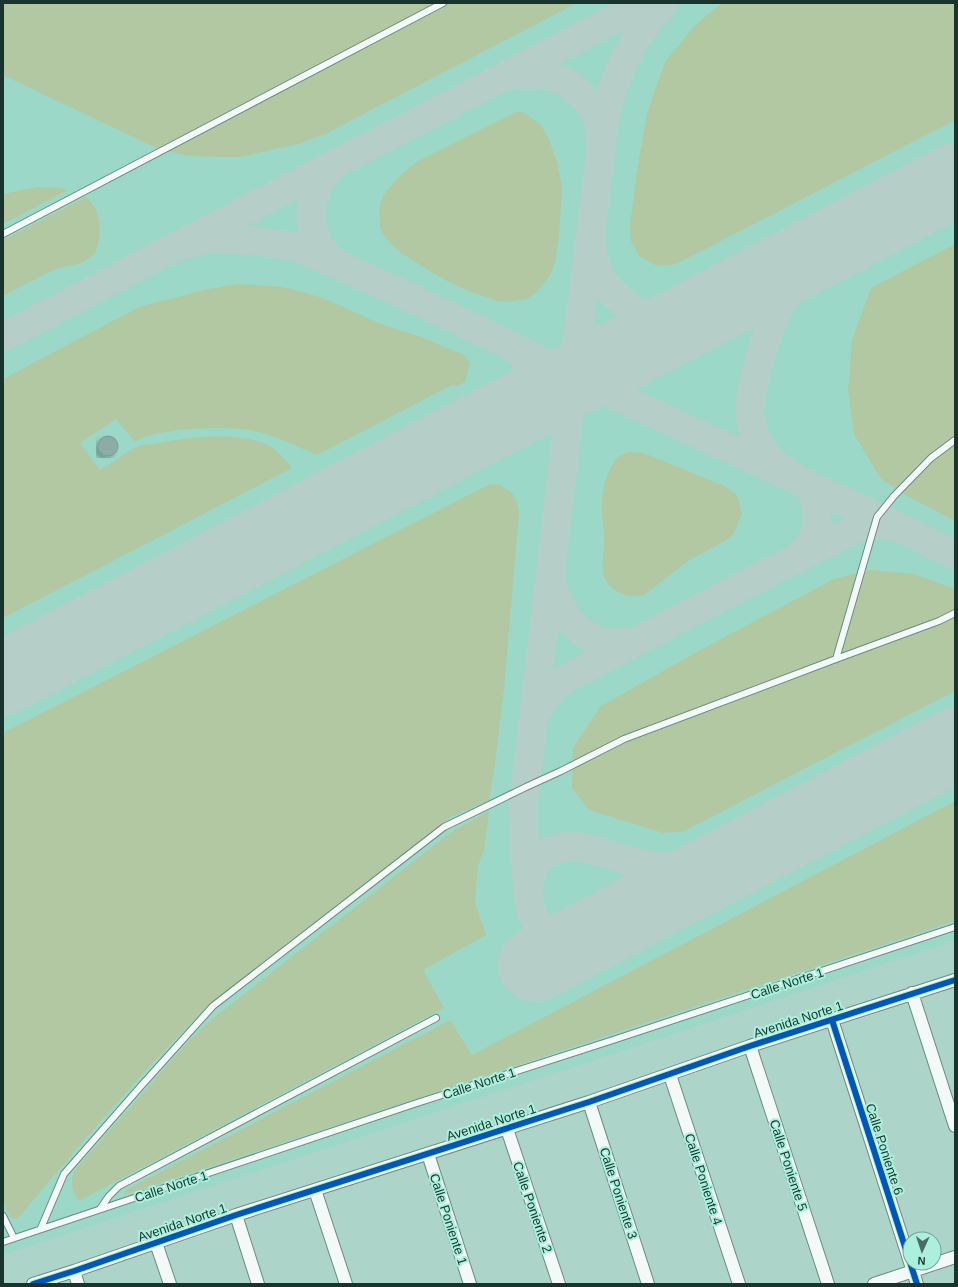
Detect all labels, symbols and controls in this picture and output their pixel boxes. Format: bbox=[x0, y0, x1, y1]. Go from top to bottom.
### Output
street label: Calle Norte 1 bbox=[749, 965, 826, 1002]
street label: Avenida Norte 1 bbox=[752, 998, 845, 1041]
street label: Calle Norte 1 bbox=[441, 1065, 518, 1102]
street label: Avenida Norte 1 bbox=[445, 1101, 538, 1144]
street label: Calle Poniente 6 bbox=[863, 1101, 906, 1197]
street label: Calle Poniente 5 bbox=[767, 1117, 810, 1213]
street label: Calle Poniente 4 bbox=[682, 1131, 725, 1227]
street label: Calle Poniente 3 bbox=[597, 1145, 640, 1241]
street label: Calle Poniente 2 bbox=[510, 1160, 555, 1255]
street label: Calle Norte 1 bbox=[133, 1168, 210, 1205]
street label: Calle Poniente 1 bbox=[427, 1171, 470, 1267]
street label: Avenida Norte 1 bbox=[136, 1200, 229, 1245]
north arrow bbox=[902, 1231, 942, 1271]
text: N bbox=[917, 1255, 926, 1267]

